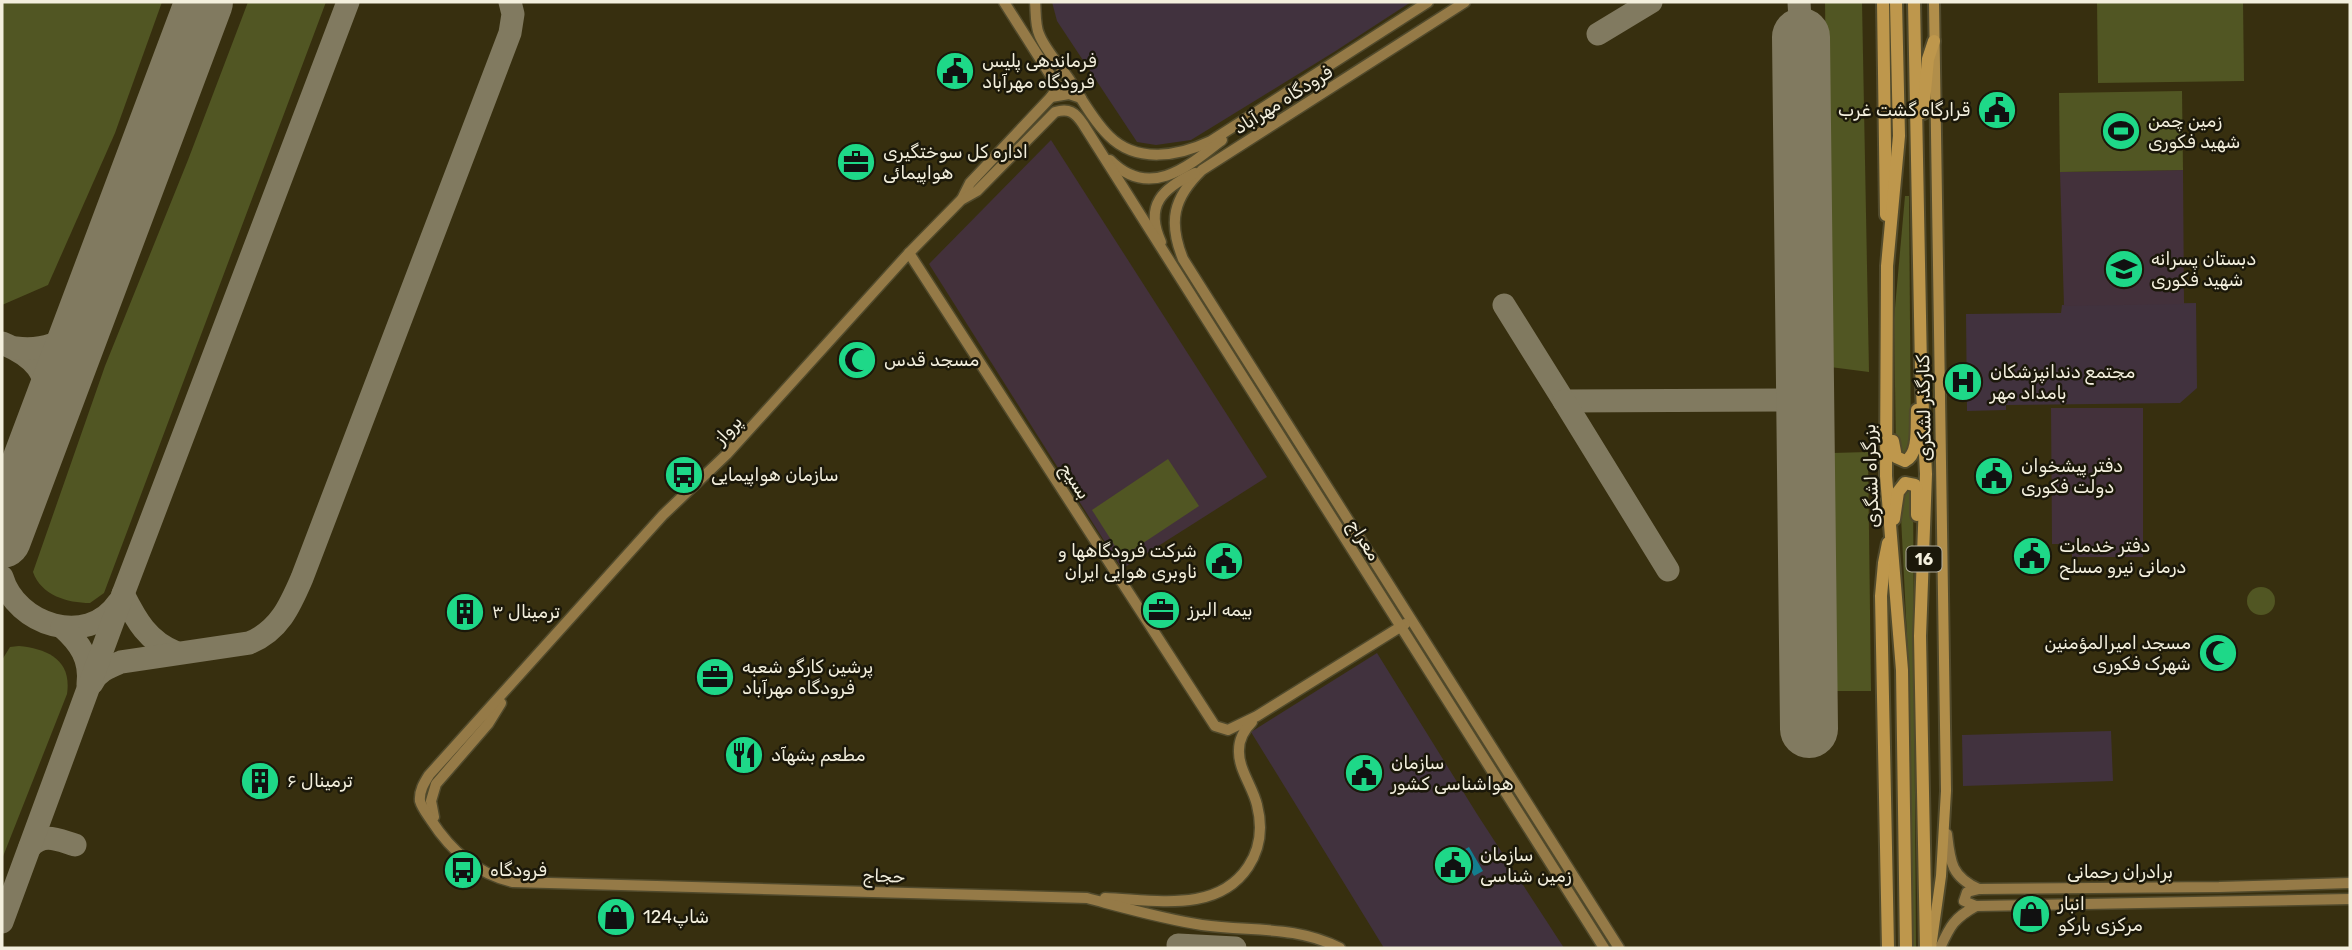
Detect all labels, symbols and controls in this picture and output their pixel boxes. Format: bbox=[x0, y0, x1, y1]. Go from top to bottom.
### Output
public building icon: فرماندهی پلیس فرودگاه مهرآباد bbox=[934, 50, 976, 92]
place label: فرماندهی پلیس فرودگاه مهرآباد bbox=[982, 50, 1096, 93]
street label: فرودگاه مهرآباد bbox=[1230, 61, 1336, 139]
public building icon: قرارگاه گشت غرب bbox=[1976, 89, 2018, 131]
place label: قرارگاه گشت غرب bbox=[1838, 99, 1970, 121]
sports icon: زمین چمن شهید فکوری bbox=[2100, 110, 2142, 152]
place label: زمین چمن شهید فکوری bbox=[2148, 110, 2240, 153]
office icon: اداره کل سوختگیری هواپیمائی bbox=[835, 141, 877, 183]
place label: اداره کل سوختگیری هواپیمائی bbox=[883, 141, 1028, 185]
school or university icon: دبستان پسرانه شهید فکوری bbox=[2103, 248, 2145, 290]
place label: دبستان پسرانه شهید فکوری bbox=[2151, 248, 2256, 291]
mosque icon: مسجد قدس bbox=[836, 339, 878, 381]
place label: مسجد قدس bbox=[884, 349, 979, 371]
street label: کنارگذر لشکری bbox=[1912, 355, 1936, 461]
hospital icon: مجتمع دندانپزشکان بامداد مهر bbox=[1942, 361, 1984, 403]
place label: مجتمع دندانپزشکان بامداد مهر bbox=[1989, 361, 2135, 404]
street label: پرواز bbox=[708, 411, 748, 451]
street label: بزرگراه لشگری bbox=[1858, 424, 1884, 528]
bus stop icon: سازمان هواپیمایی bbox=[663, 454, 705, 496]
public building icon: دفتر پیشخوان دولت فکوری bbox=[1973, 455, 2015, 497]
place label: دفتر پیشخوان دولت فکوری bbox=[2021, 455, 2123, 498]
street label: بسیج bbox=[1054, 459, 1095, 504]
place label: سازمان هواپیمایی bbox=[711, 464, 839, 487]
street label: معراج bbox=[1342, 515, 1385, 565]
public building icon: دفتر خدمات درمانی نیرو مسلح bbox=[2011, 535, 2053, 577]
place label: دفتر خدمات درمانی نیرو مسلح bbox=[2059, 535, 2186, 580]
place label: شرکت فرودگاهها و ناوبری هوایی ایران bbox=[1058, 540, 1197, 583]
public building icon: شرکت فرودگاهها و ناوبری هوایی ایران bbox=[1203, 540, 1245, 582]
road number: 16 bbox=[1906, 546, 1941, 572]
office icon: بیمه البرز bbox=[1140, 589, 1182, 631]
building icon: ترمینال ۳ bbox=[444, 591, 486, 633]
place label: بیمه البرز bbox=[1187, 599, 1253, 621]
place label: ترمینال ۳ bbox=[492, 601, 560, 623]
place label: مسجد امیرالمؤمنین شهرک فکوری bbox=[2044, 632, 2191, 675]
mosque icon: مسجد امیرالمؤمنین شهرک فکوری bbox=[2197, 632, 2239, 674]
office icon: پرشین کارگو شعبه فرودگاه مهرآباد bbox=[694, 656, 736, 698]
place label: پرشین کارگو شعبه فرودگاه مهرآباد bbox=[742, 656, 873, 699]
restaurant icon: مطعم بشهآد bbox=[723, 734, 765, 776]
place label: مطعم بشهآد bbox=[771, 744, 866, 767]
public building icon: سازمان هواشناسی کشور bbox=[1343, 752, 1385, 794]
place label: سازمان هواشناسی کشور bbox=[1390, 752, 1513, 795]
building icon: ترمینال ۶ bbox=[239, 760, 281, 802]
place label: ترمینال ۶ bbox=[287, 770, 353, 792]
public building icon: سازمان زمین شناسی bbox=[1432, 844, 1474, 886]
place label: سازمان زمین شناسی bbox=[1480, 844, 1572, 887]
bus stop icon: فرودگاه bbox=[442, 849, 484, 891]
place label: فرودگاه bbox=[490, 859, 547, 881]
street label: برادران رحمانی bbox=[2067, 861, 2173, 883]
street label: حجاج bbox=[862, 864, 906, 889]
shop icon: انبار مرکزی بارکو bbox=[2010, 893, 2052, 935]
place label: انبار مرکزی بارکو bbox=[2057, 893, 2143, 936]
shop icon: 124شاپ bbox=[595, 896, 637, 938]
place label: 124شاپ bbox=[643, 906, 709, 929]

